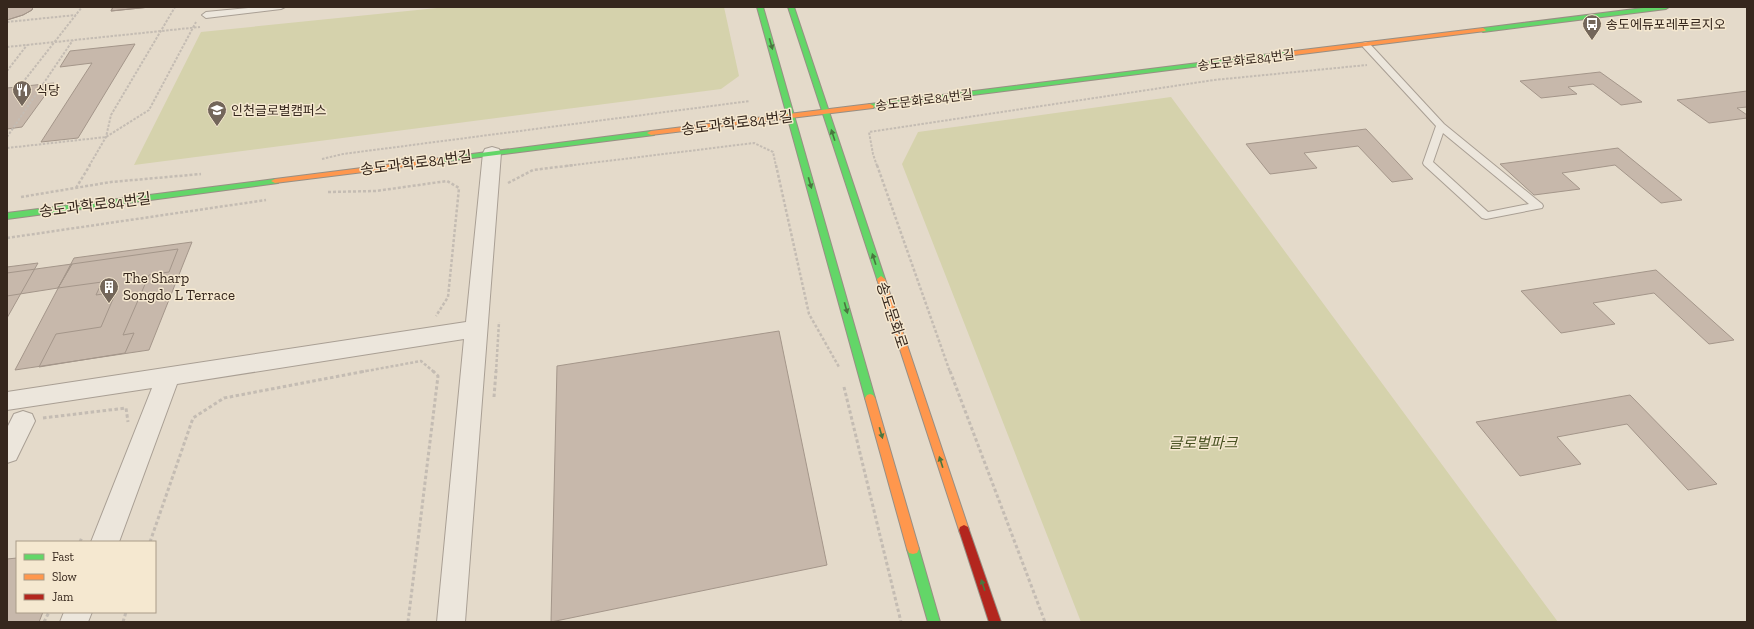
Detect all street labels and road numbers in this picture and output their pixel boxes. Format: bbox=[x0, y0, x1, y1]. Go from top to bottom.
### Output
street label: 송도문화로84번길 bbox=[1197, 47, 1295, 73]
street label: 송도문화로84번길 bbox=[875, 87, 973, 113]
street label: 송도과학로84번길 bbox=[680, 107, 794, 139]
street label: 송도과학로84번길 bbox=[359, 147, 473, 179]
street label: 송도과학로84번길 bbox=[38, 189, 152, 221]
street label: 송도문화로 bbox=[873, 279, 911, 351]

